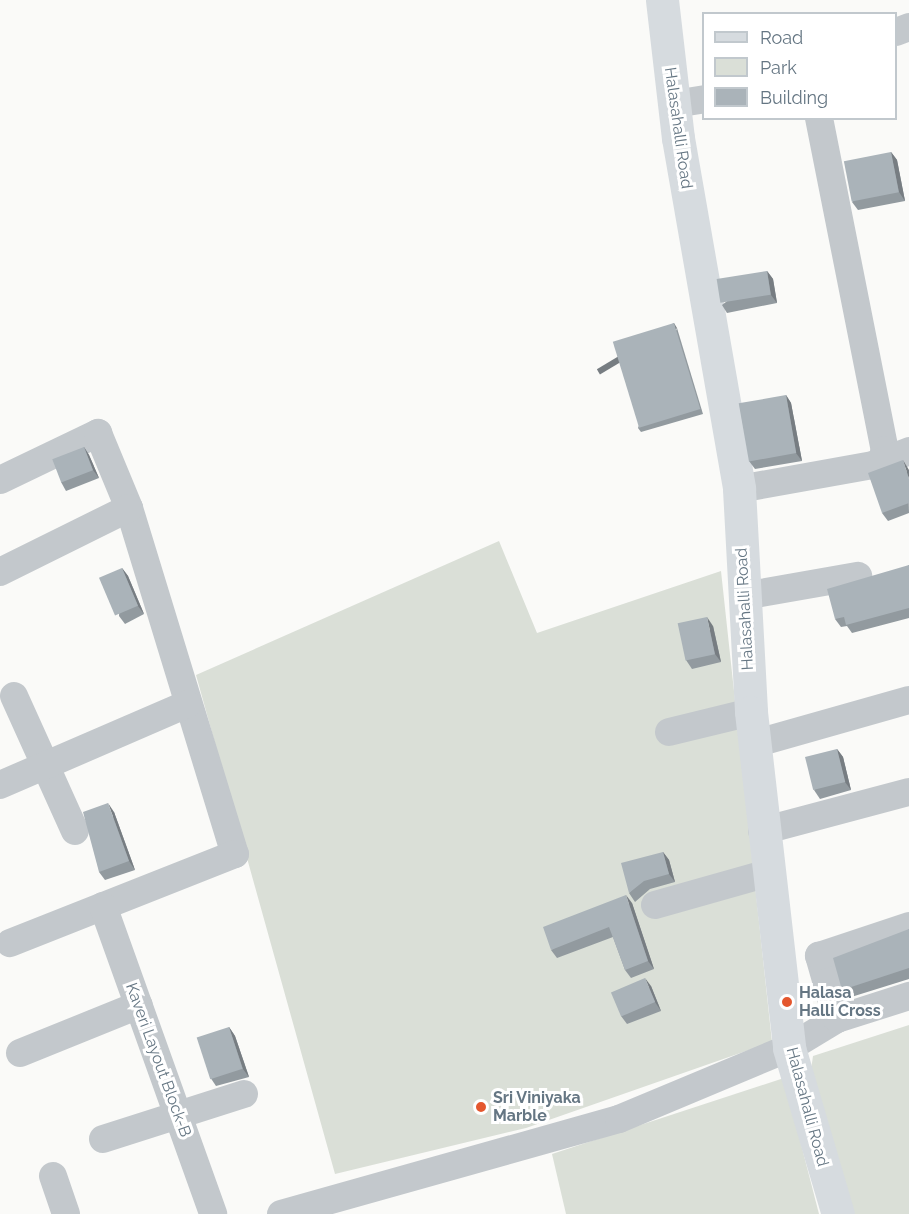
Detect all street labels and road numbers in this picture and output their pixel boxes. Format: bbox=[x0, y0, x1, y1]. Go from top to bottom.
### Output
street label: Halasahalli Road bbox=[660, 66, 696, 190]
street label: Halasahalli Road bbox=[732, 547, 758, 671]
street label: Kaveri Layout Block-B bbox=[121, 980, 195, 1140]
street label: Halasahalli Road bbox=[782, 1045, 832, 1169]

